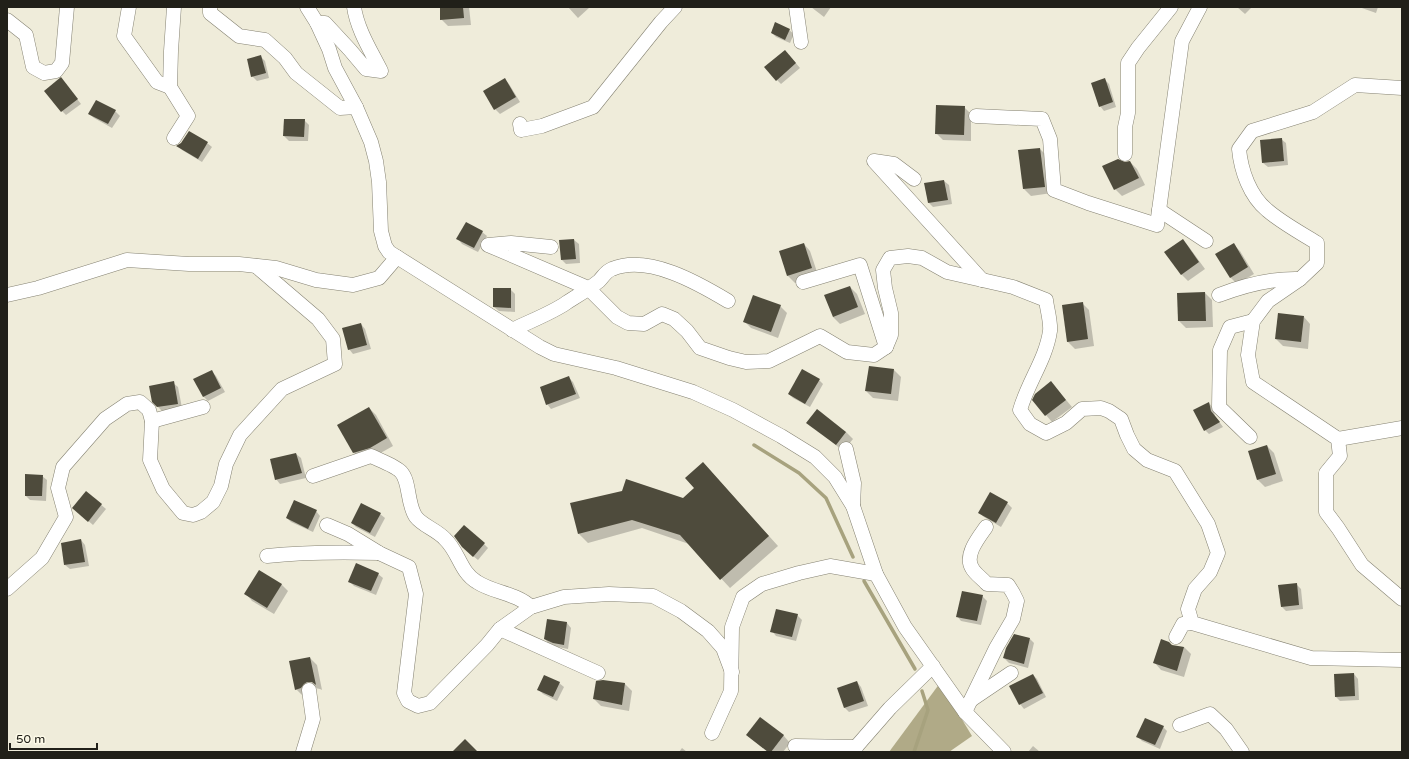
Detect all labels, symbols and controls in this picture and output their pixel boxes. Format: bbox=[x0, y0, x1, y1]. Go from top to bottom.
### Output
scale bar bbox=[10, 725, 97, 751]
text: 50 m bbox=[16, 732, 45, 746]

